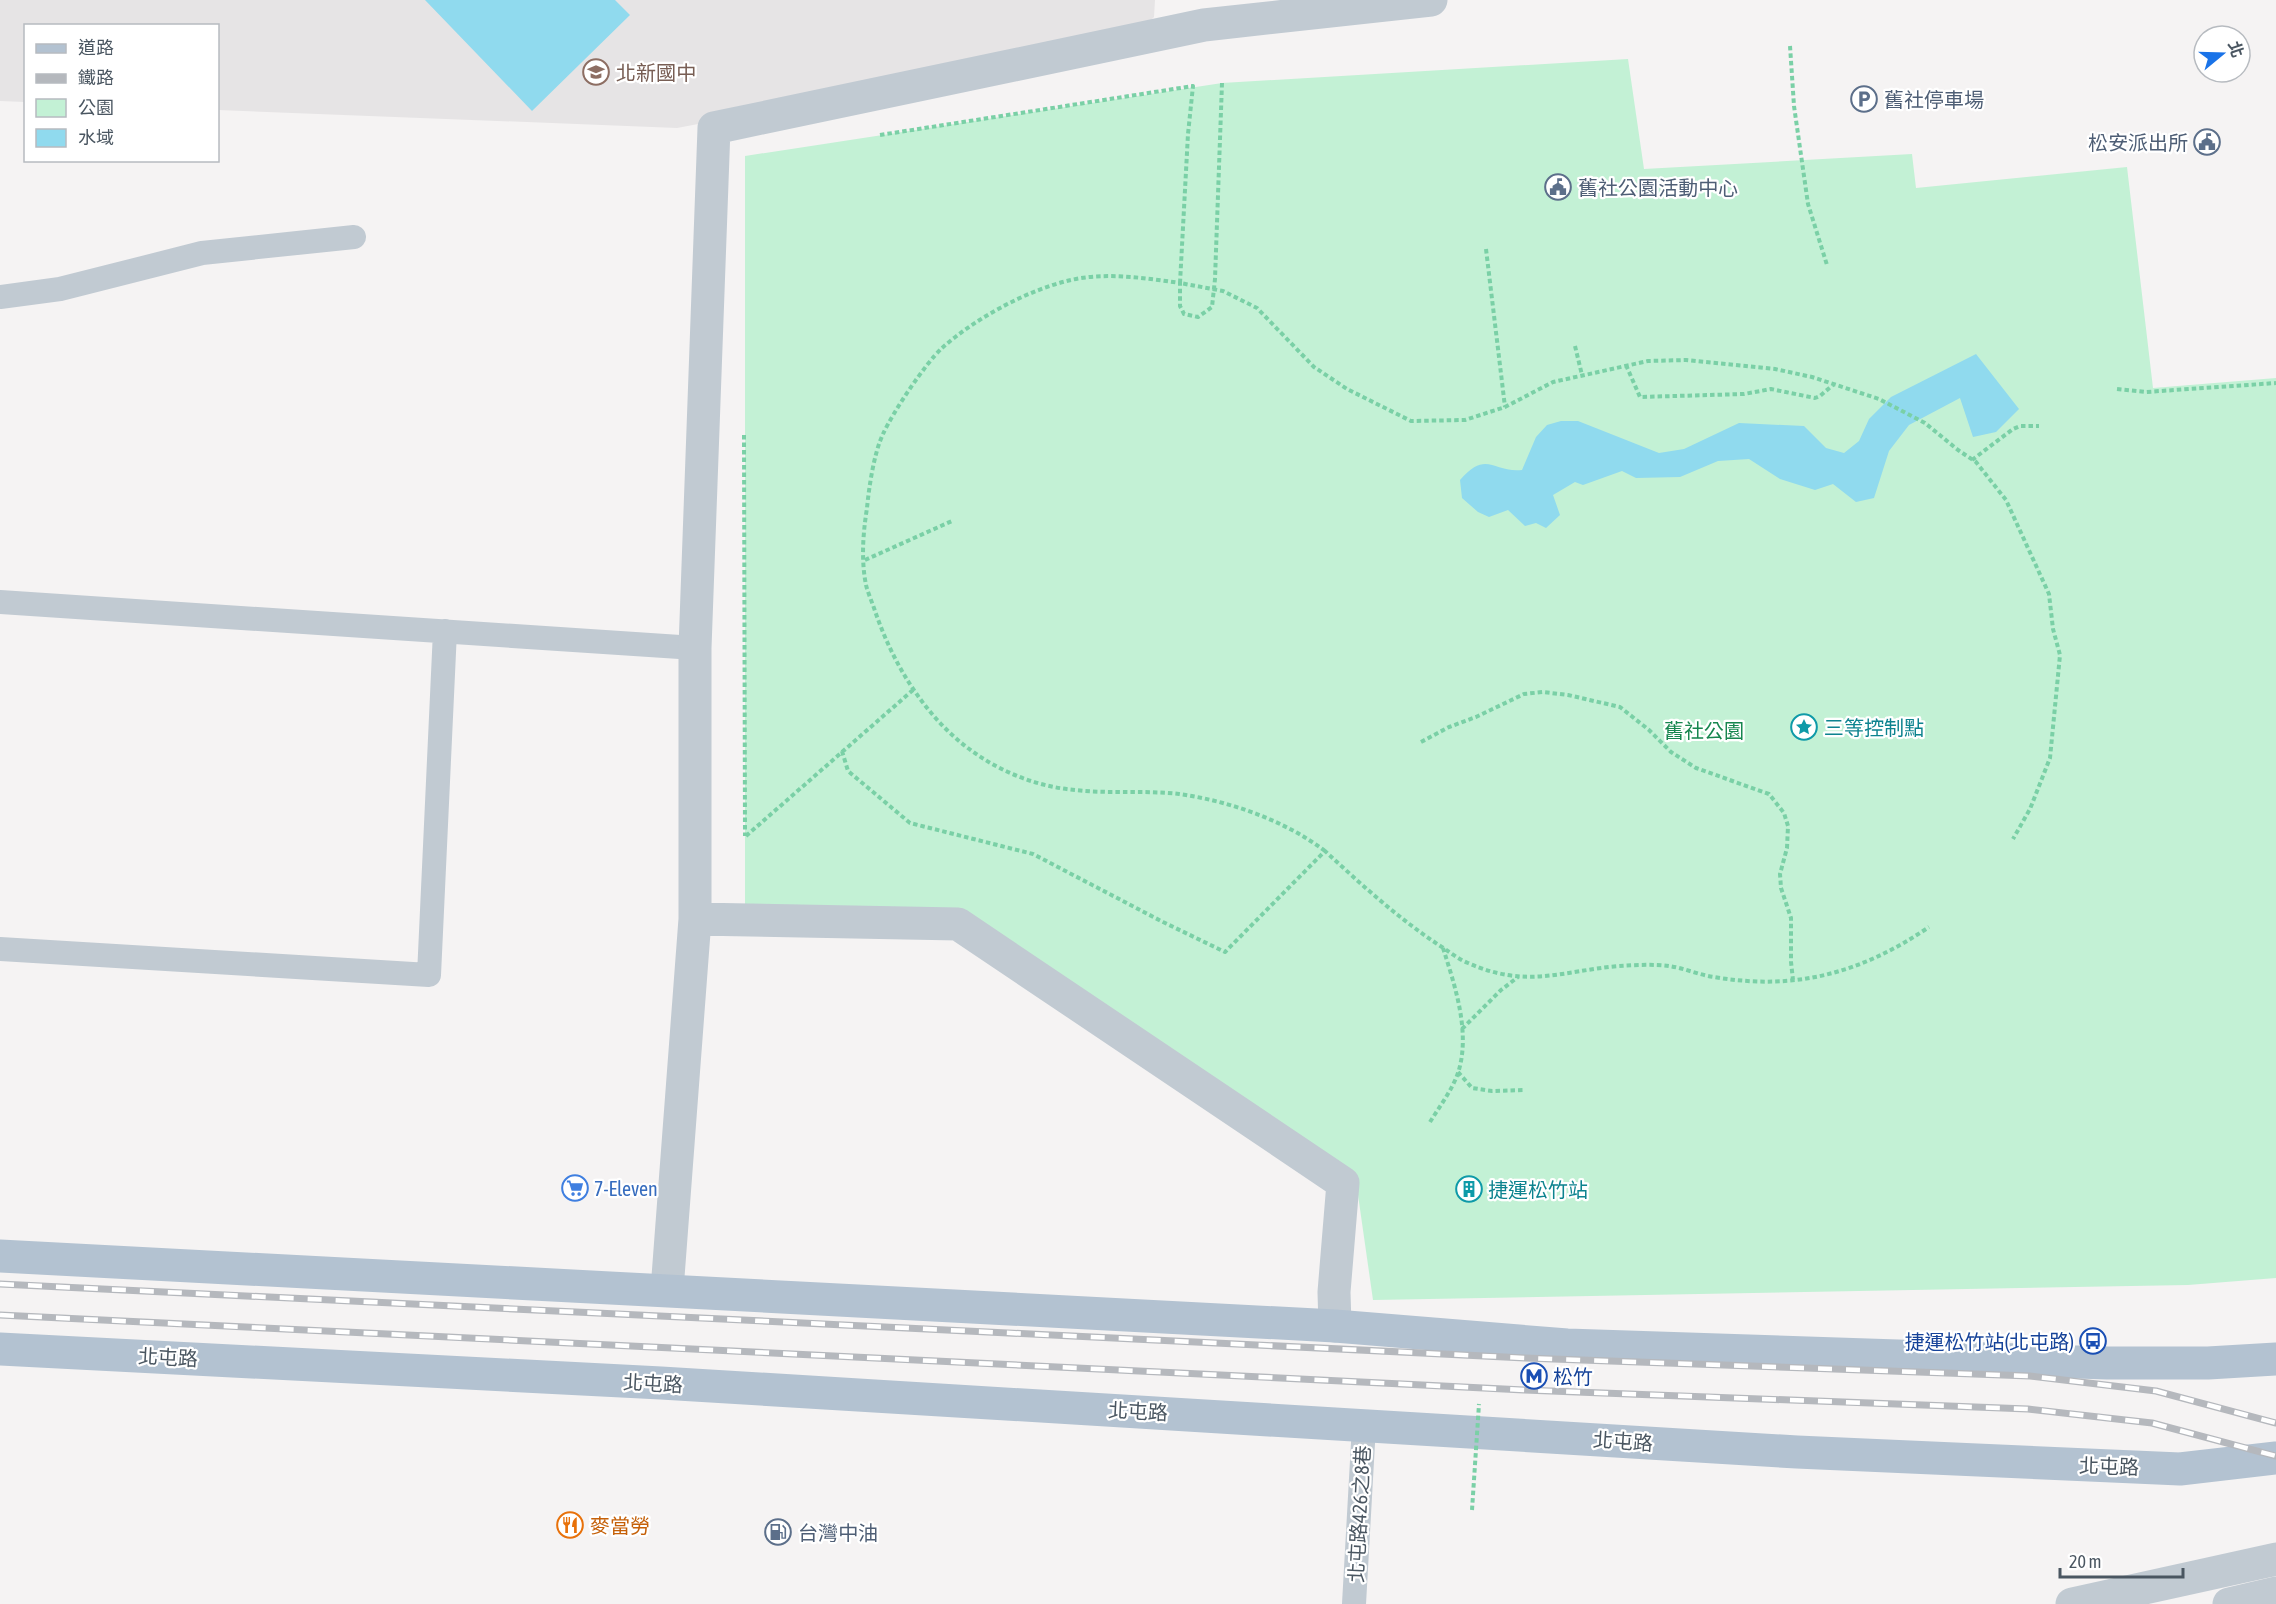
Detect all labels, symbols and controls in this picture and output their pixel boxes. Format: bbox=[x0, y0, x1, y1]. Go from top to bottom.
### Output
legend bbox=[24, 24, 219, 162]
north arrow bbox=[2192, 24, 2252, 84]
text: 道路 bbox=[78, 37, 114, 58]
text: 北 bbox=[2225, 39, 2247, 60]
school or university icon: 北新國中 bbox=[581, 57, 611, 87]
place label: 北新國中 bbox=[616, 61, 696, 84]
text: 鐵路 bbox=[78, 67, 114, 88]
parking icon: 舊社停車場 bbox=[1849, 84, 1879, 114]
place label: 舊社停車場 bbox=[1884, 88, 1984, 111]
text: 公園 bbox=[78, 97, 114, 118]
text: 水域 bbox=[78, 127, 114, 148]
public building icon: 松安派出所 bbox=[2192, 127, 2222, 157]
place label: 松安派出所 bbox=[2088, 131, 2188, 154]
public building icon: 舊社公園活動中心 bbox=[1543, 172, 1573, 202]
place label: 舊社公園活動中心 bbox=[1578, 176, 1738, 199]
place icon: 三等控制點 bbox=[1789, 712, 1819, 742]
place label: 三等控制點 bbox=[1824, 716, 1924, 739]
park label: 舊社公園 bbox=[1664, 719, 1744, 742]
supermarket icon: 7-Eleven bbox=[560, 1173, 590, 1203]
building icon: 捷運松竹站 bbox=[1454, 1174, 1484, 1204]
place label: 7-Eleven bbox=[594, 1177, 658, 1200]
place label: 捷運松竹站 bbox=[1488, 1178, 1588, 1201]
bus stop icon: 捷運松竹站(北屯路) bbox=[2078, 1326, 2108, 1356]
place label: 捷運松竹站(北屯路) bbox=[1904, 1330, 2074, 1353]
street label: 北屯路 bbox=[137, 1344, 199, 1370]
metro station icon: 松竹 bbox=[1519, 1361, 1549, 1391]
place label: 松竹 bbox=[1553, 1365, 1593, 1388]
street label: 北屯路 bbox=[622, 1370, 684, 1396]
street label: 北屯路 bbox=[1107, 1398, 1169, 1424]
street label: 北屯路 bbox=[1592, 1427, 1654, 1455]
street label: 北屯路426之8巷 bbox=[1344, 1445, 1374, 1583]
street label: 北屯路 bbox=[2079, 1453, 2139, 1479]
restaurant icon: 麥當勞 bbox=[555, 1510, 585, 1540]
place label: 麥當勞 bbox=[590, 1514, 650, 1537]
fuel station icon: 台灣中油 bbox=[763, 1517, 793, 1547]
place label: 台灣中油 bbox=[798, 1521, 878, 1544]
scale bar bbox=[2060, 1541, 2183, 1579]
text: 20 m bbox=[2069, 1551, 2101, 1572]

